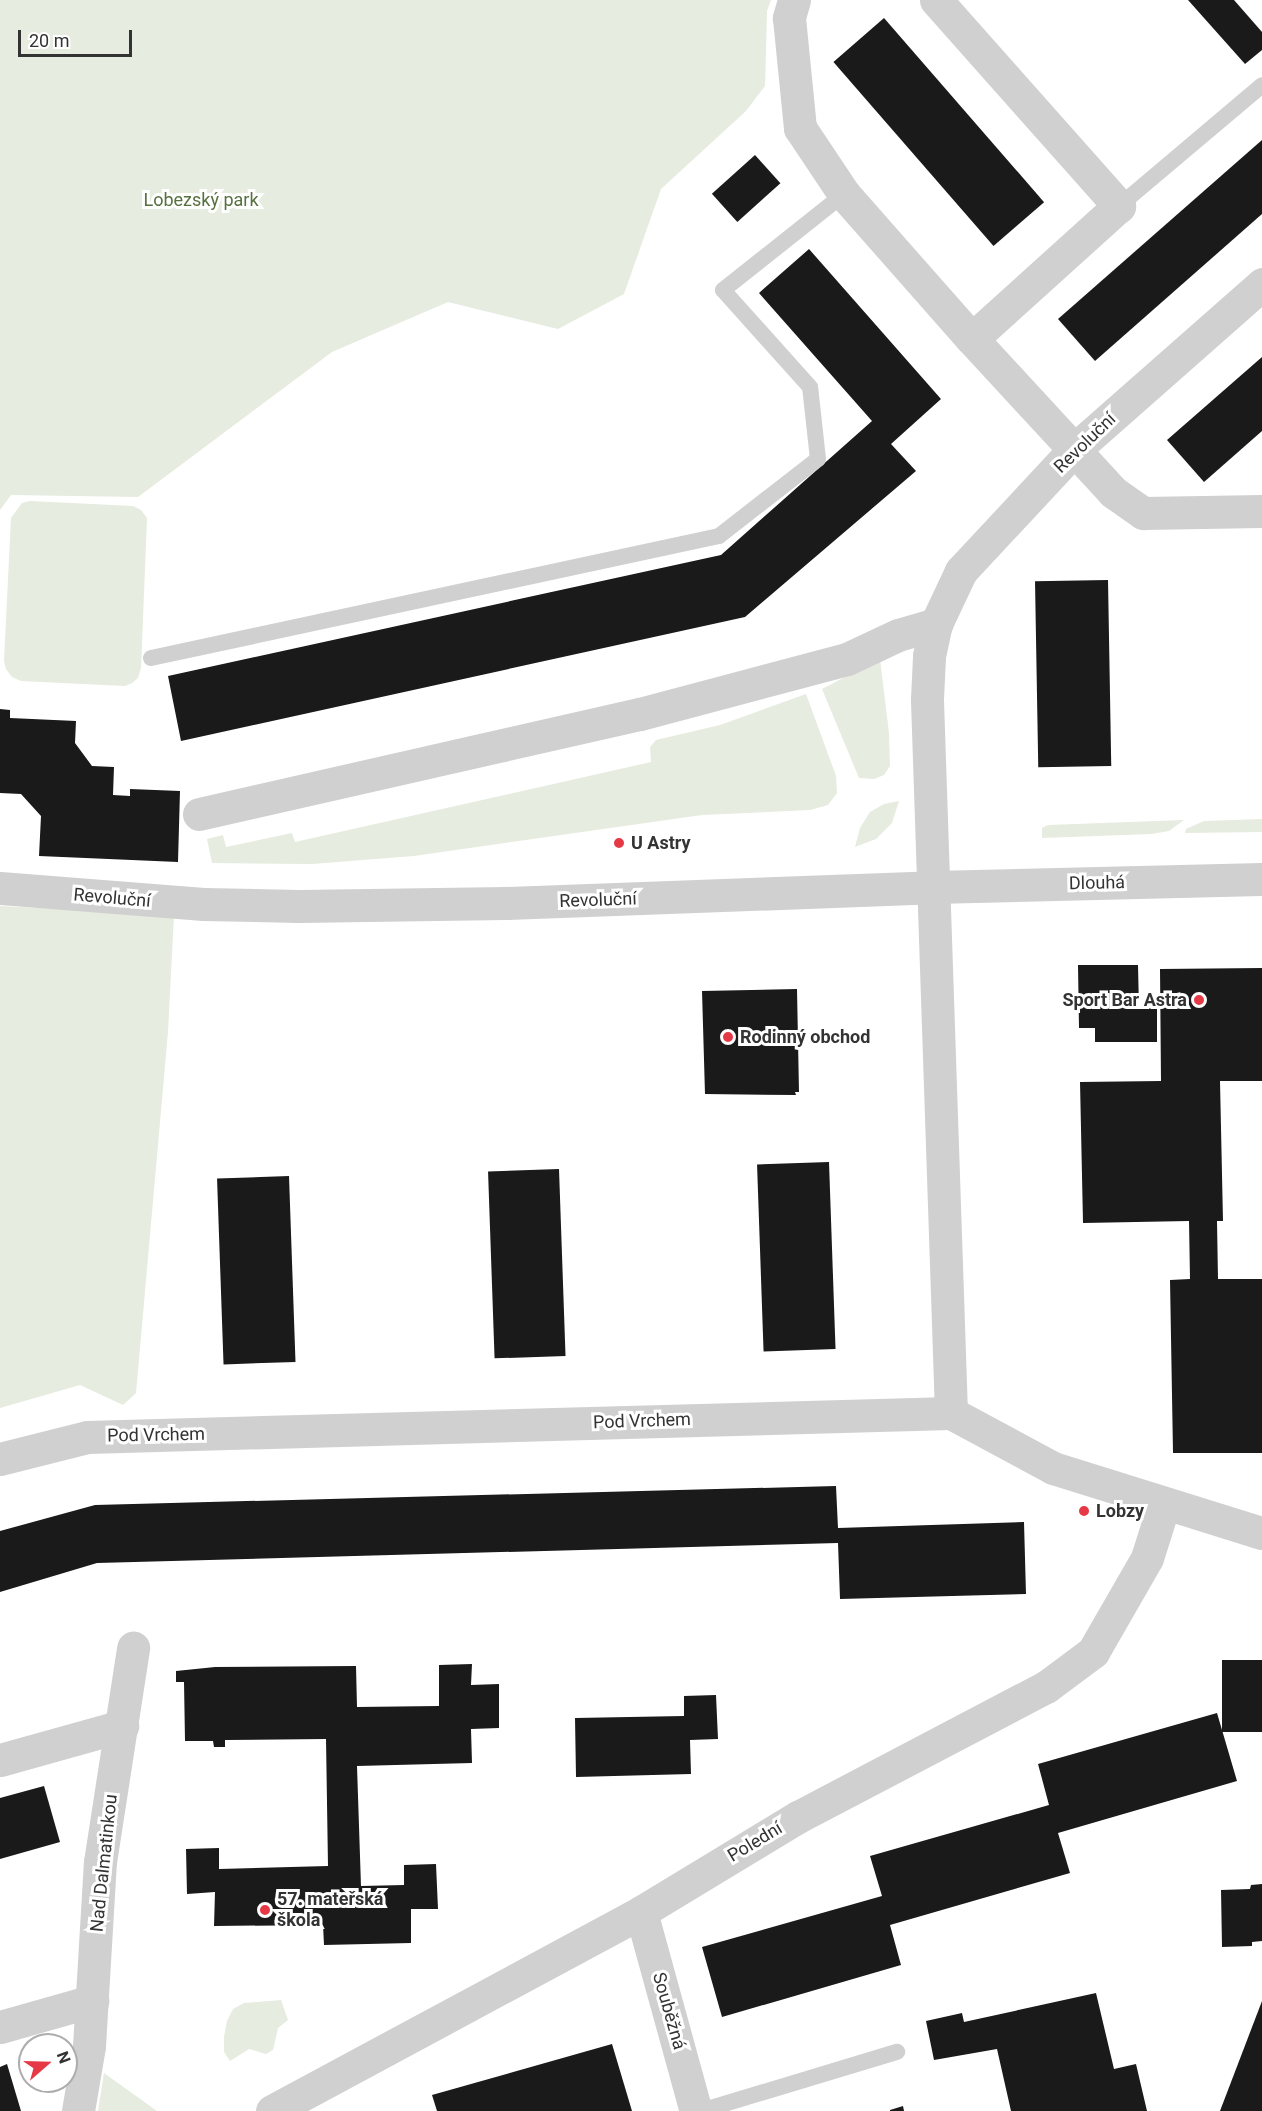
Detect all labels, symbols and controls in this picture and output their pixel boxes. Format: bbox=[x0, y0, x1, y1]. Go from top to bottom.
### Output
scale bar bbox=[21, 18, 135, 56]
text: 20 m bbox=[29, 30, 69, 51]
park label: Lobezský park bbox=[143, 189, 259, 211]
street label: Revoluční bbox=[1050, 408, 1120, 478]
place label: U Astry bbox=[631, 832, 691, 854]
marker: U Astry bbox=[612, 836, 626, 850]
street label: Dlouhá bbox=[1069, 872, 1125, 894]
street label: Revoluční bbox=[72, 884, 152, 912]
street label: Revoluční bbox=[559, 888, 637, 912]
place label: Sport Bar Astra bbox=[1062, 989, 1187, 1011]
marker: Sport Bar Astra bbox=[1192, 993, 1206, 1007]
place label: Rodinný obchod bbox=[740, 1026, 870, 1048]
marker: Rodinný obchod bbox=[721, 1030, 735, 1044]
street label: Pod Vrchem bbox=[593, 1408, 691, 1434]
street label: Pod Vrchem bbox=[107, 1423, 205, 1447]
place label: Lobzy bbox=[1096, 1500, 1144, 1522]
marker: Lobzy bbox=[1077, 1504, 1091, 1518]
street label: Nad Dalmatinkou bbox=[86, 1793, 122, 1933]
street label: Polední bbox=[724, 1817, 786, 1867]
place label: 57. mateřská škola bbox=[277, 1889, 383, 1932]
marker: 57. mateřská škola bbox=[258, 1903, 272, 1917]
street label: Souběžná bbox=[648, 1970, 690, 2052]
north arrow bbox=[18, 2033, 78, 2093]
text: N bbox=[53, 2049, 74, 2066]

